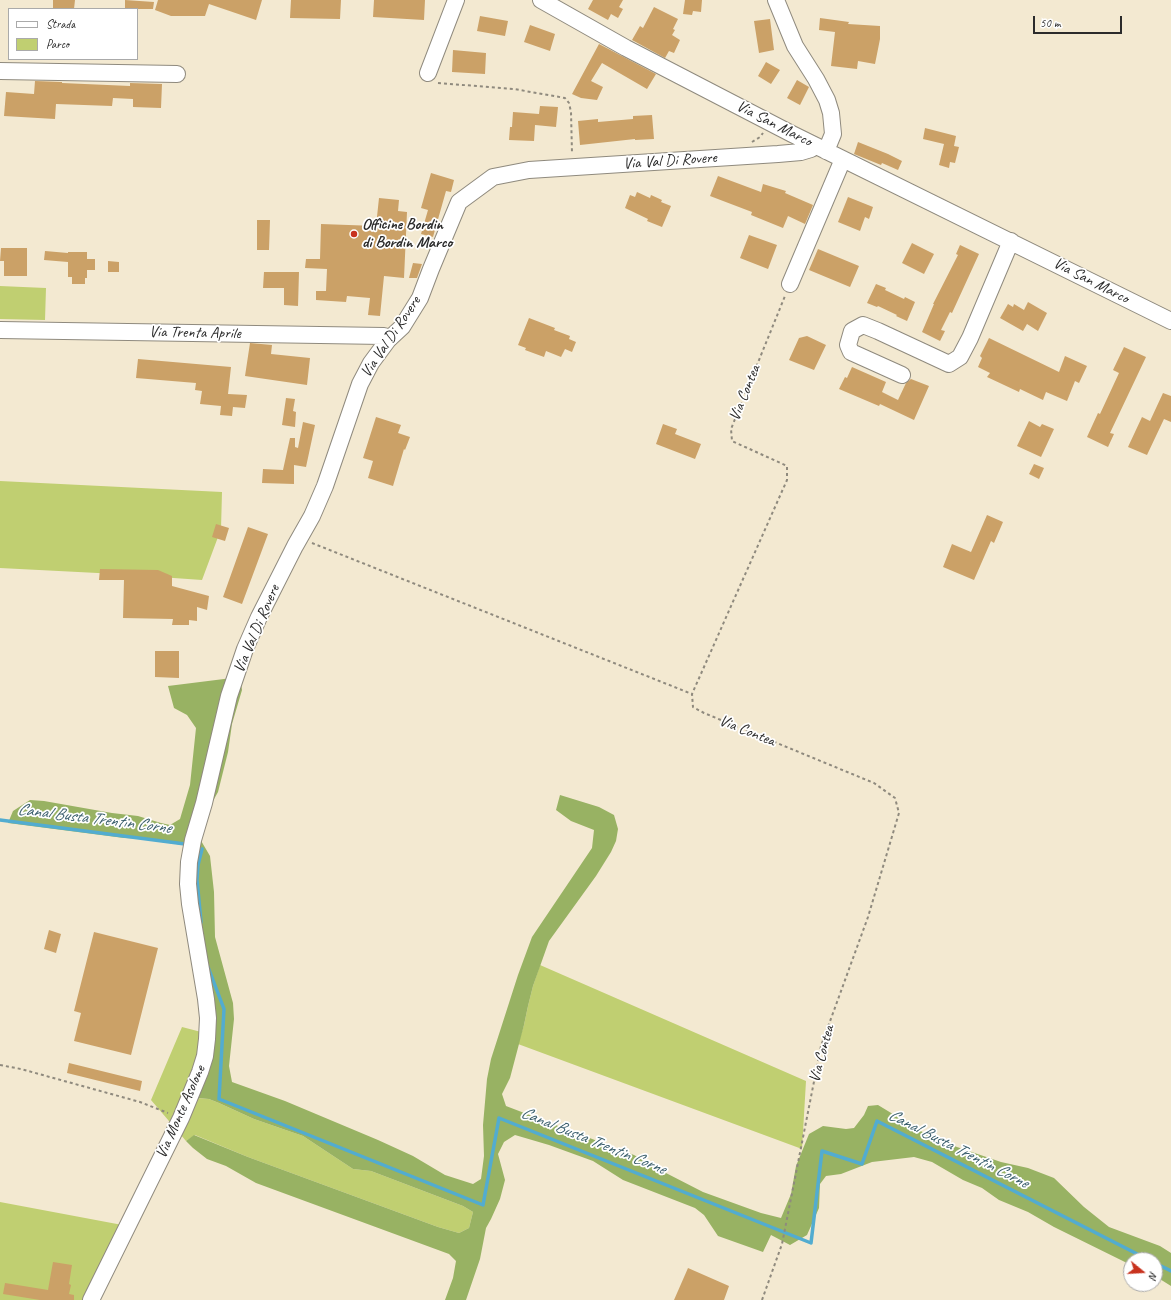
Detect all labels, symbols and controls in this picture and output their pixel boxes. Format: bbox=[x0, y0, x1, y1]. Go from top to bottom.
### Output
legend bbox=[8, 8, 138, 60]
scale bar bbox=[1035, 8, 1124, 34]
text: 50 m bbox=[1040, 15, 1060, 31]
text: Strada bbox=[46, 16, 75, 32]
text: Parco bbox=[46, 36, 69, 52]
street label: Via San Marco bbox=[733, 97, 815, 151]
street label: Via Val Di Rovere bbox=[623, 148, 717, 174]
place label: Officine Bordin di Bordin Marco bbox=[362, 215, 452, 253]
marker: Officine Bordin di Bordin Marco bbox=[349, 229, 359, 239]
street label: Via San Marco bbox=[1050, 254, 1132, 308]
street label: Via Val Di Rovere bbox=[357, 293, 425, 381]
street label: Via Trenta Aprile bbox=[149, 323, 241, 343]
street label: Via Contea bbox=[725, 362, 765, 424]
street label: Via Val Di Rovere bbox=[230, 582, 284, 676]
street label: Via Contea bbox=[716, 711, 778, 751]
water label: Canal Busta Trentin Corne bbox=[16, 799, 172, 839]
street label: Via Contea bbox=[805, 1023, 839, 1085]
street label: Via Monte Asolone bbox=[152, 1063, 210, 1161]
water label: Canal Busta Trentin Corne bbox=[518, 1103, 668, 1179]
water label: Canal Busta Trentin Corne bbox=[885, 1105, 1031, 1193]
north arrow bbox=[1123, 1252, 1163, 1292]
text: N bbox=[1146, 1270, 1161, 1281]

